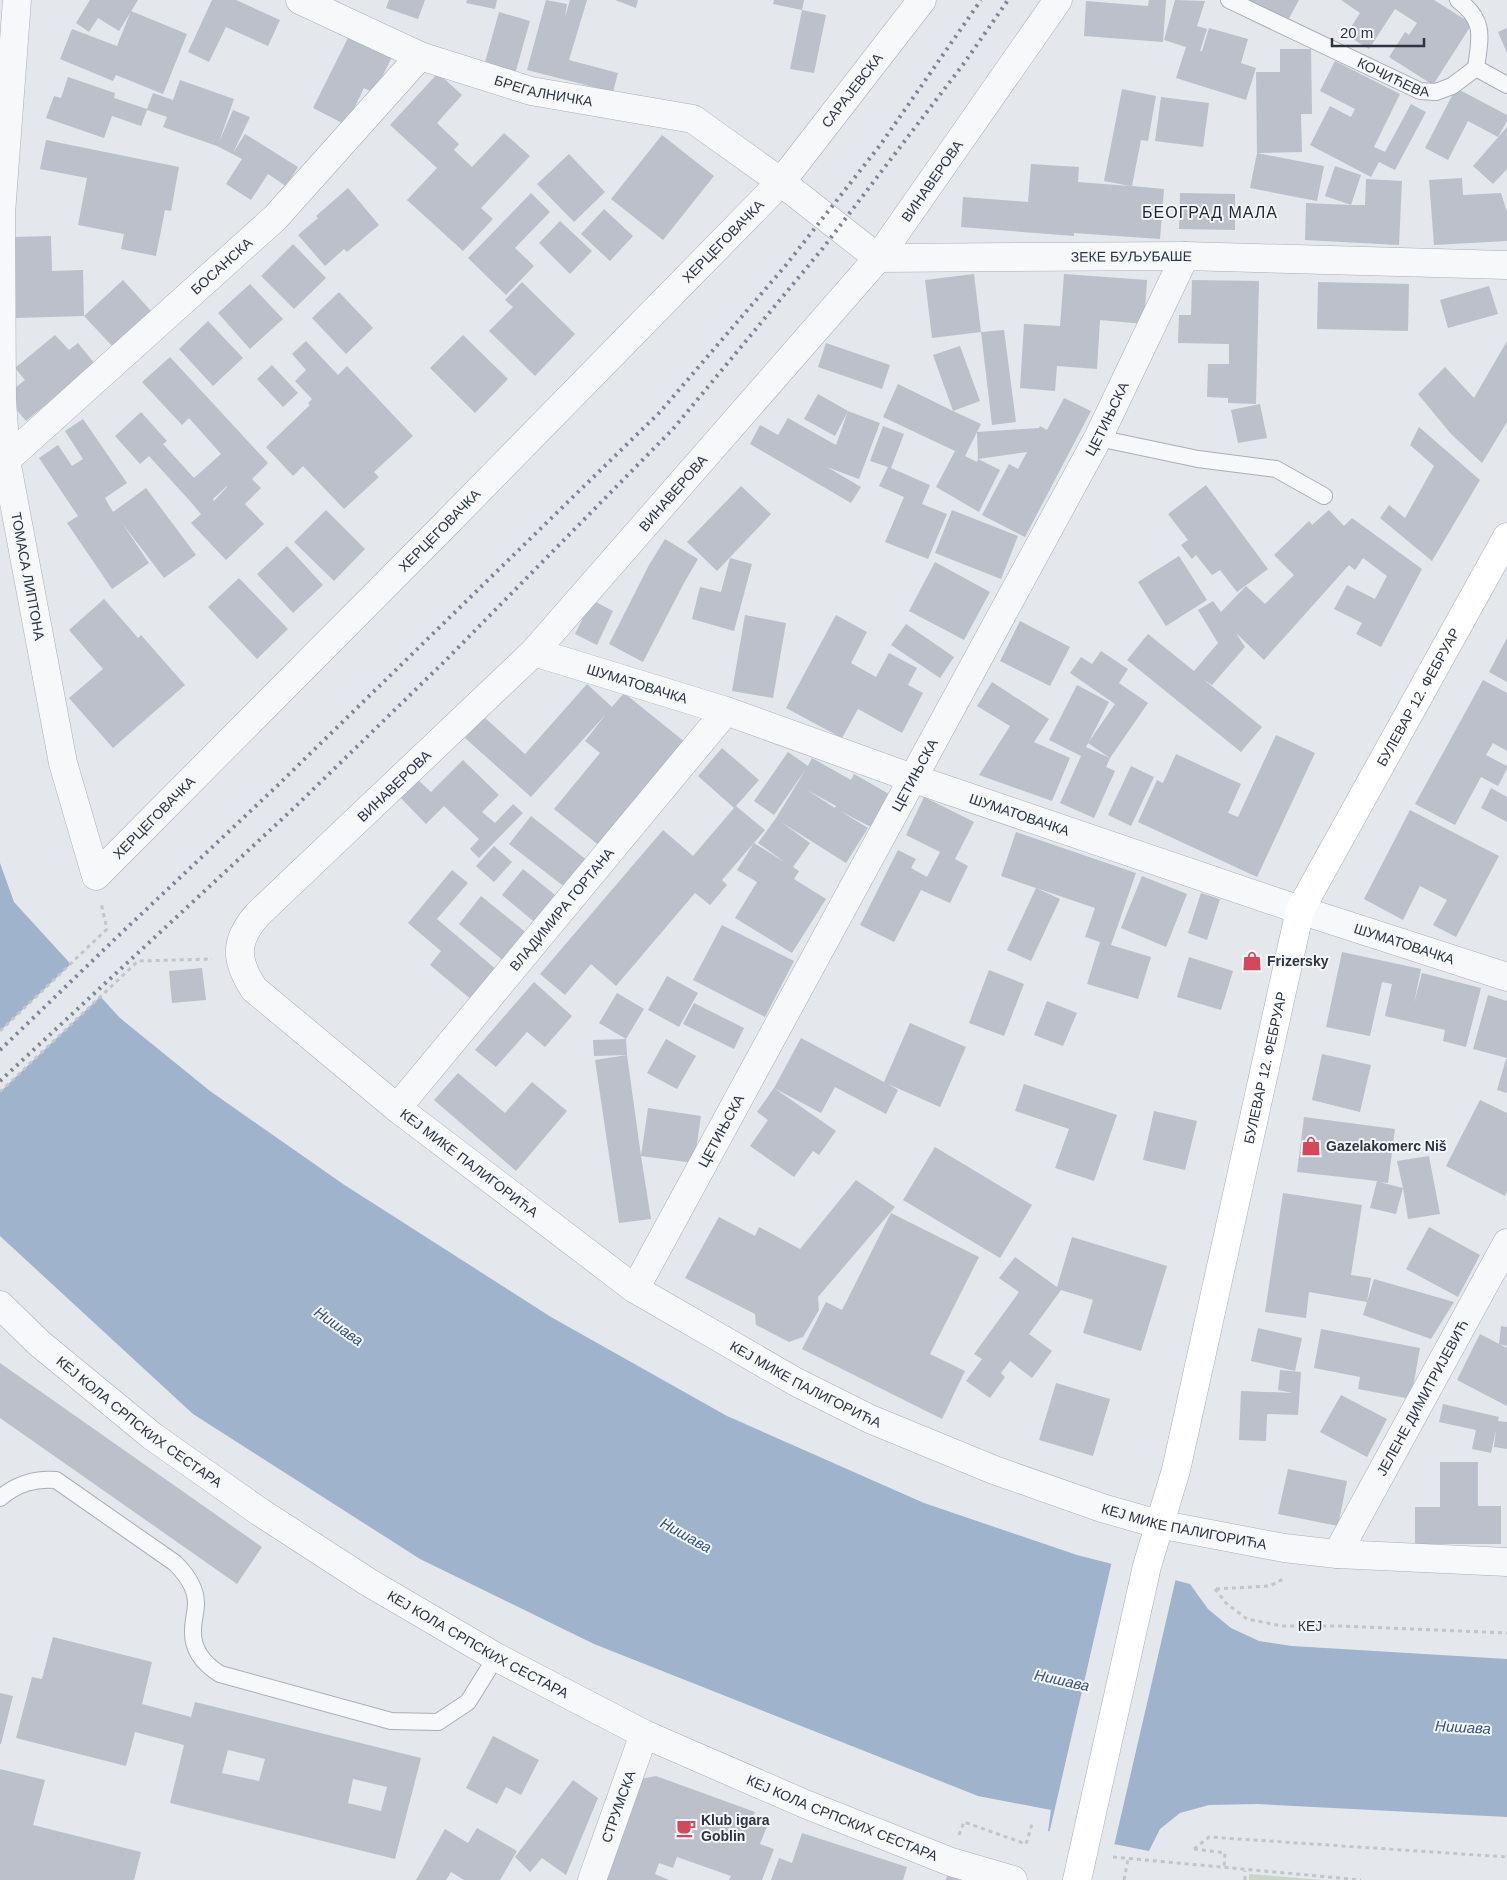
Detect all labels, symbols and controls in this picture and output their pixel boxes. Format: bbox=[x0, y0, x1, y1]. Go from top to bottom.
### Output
scale bar bbox=[1332, 15, 1424, 47]
text: 20 m bbox=[1340, 24, 1373, 41]
street label: САРАЈЕВСКА bbox=[818, 49, 886, 131]
street label: КОЧИЋЕВА bbox=[1355, 54, 1430, 100]
street label: БРЕГАЛНИЧКА bbox=[492, 72, 594, 110]
street label: ВИНАВЕРОВА bbox=[898, 137, 966, 225]
street label: ХЕРЦЕГОВАЧКА bbox=[679, 196, 767, 286]
district label: БЕОГРАД МАЛА bbox=[1142, 204, 1278, 221]
street label: БОСАНСКА bbox=[188, 234, 256, 298]
street label: ЗЕКЕ БУЉУБАШЕ bbox=[1071, 248, 1192, 265]
street label: ЦЕТИЊСКА bbox=[1082, 379, 1132, 458]
street label: ВИНАВЕРОВА bbox=[636, 451, 711, 534]
street label: ХЕРЦЕГОВАЧКА bbox=[395, 485, 484, 575]
street label: ТОМАСА ЛИПТОНА bbox=[8, 511, 48, 642]
street label: БУЛЕВАР 12. ФЕБРУАР bbox=[1373, 625, 1463, 769]
street label: ШУМАТОВАЧКА bbox=[585, 661, 690, 707]
street label: ЦЕТИЊСКА bbox=[888, 736, 941, 814]
street label: ВИНАВЕРОВА bbox=[354, 747, 434, 825]
street label: ХЕРЦЕГОВАЧКА bbox=[110, 773, 199, 862]
street label: ШУМАТОВАЧКА bbox=[967, 790, 1072, 839]
street label: ВЛАДИМИРА ГОРТАНА bbox=[506, 844, 617, 974]
street label: ШУМАТОВАЧКА bbox=[1352, 920, 1457, 968]
shop icon: Frizersky bbox=[1241, 950, 1263, 972]
place label: Frizersky bbox=[1267, 953, 1329, 969]
street label: БУЛЕВАР 12. ФЕБРУАР bbox=[1240, 990, 1290, 1145]
street label: ЦЕТИЊСКА bbox=[695, 1091, 748, 1170]
street label: КЕЈ МИКЕ ПАЛИГОРИЋА bbox=[397, 1105, 542, 1221]
shop icon: Gazelakomerc Niš bbox=[1300, 1135, 1322, 1157]
place label: Gazelakomerc Niš bbox=[1326, 1138, 1447, 1154]
water label: Нишава bbox=[311, 1303, 367, 1349]
street label: ЈЕЛЕНЕ ДИМИТРИЈЕВИЋ bbox=[1373, 1317, 1471, 1479]
street label: КЕЈ МИКЕ ПАЛИГОРИЋА bbox=[727, 1338, 884, 1431]
street label: КЕЈ КОЛА СРПСКИХ СЕСТАРА bbox=[53, 1353, 226, 1491]
street label: КЕЈ МИКЕ ПАЛИГОРИЋА bbox=[1100, 1500, 1269, 1553]
water label: Нишава bbox=[657, 1514, 715, 1556]
street label: КЕЈ КОЛА СРПСКИХ СЕСТАРА bbox=[385, 1587, 572, 1702]
street label: КЕЈ bbox=[1298, 1618, 1322, 1634]
water label: Нишава bbox=[1033, 1666, 1091, 1694]
water label: Нишава bbox=[1435, 1717, 1491, 1737]
street label: СТРУМСКА bbox=[598, 1768, 639, 1845]
street label: КЕЈ КОЛА СРПСКИХ СЕСТАРА bbox=[744, 1772, 941, 1864]
place label: Klub igara Goblin bbox=[701, 1812, 770, 1844]
cafe icon: Klub igara Goblin bbox=[675, 1817, 697, 1839]

